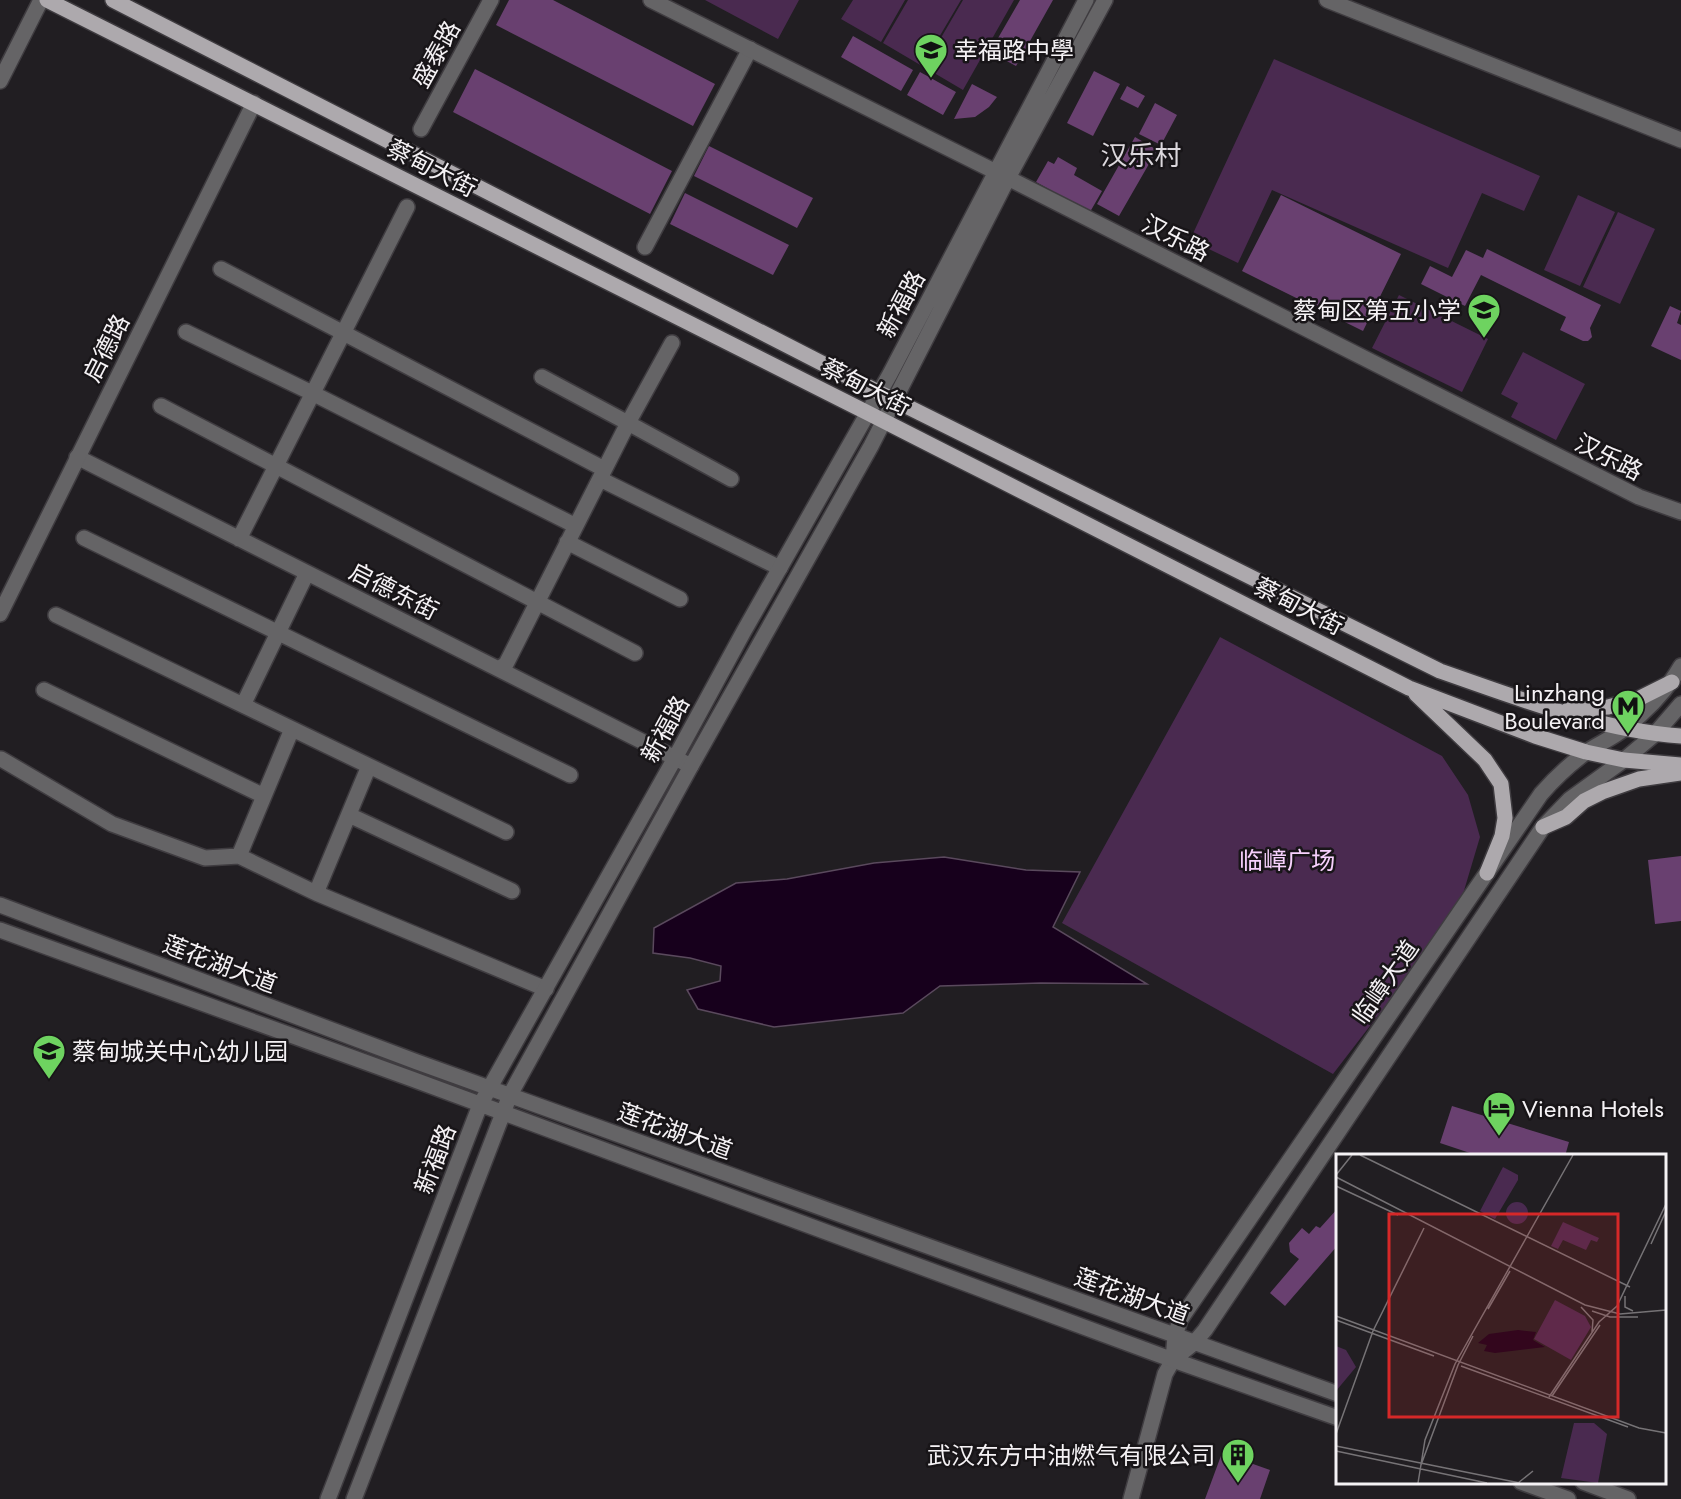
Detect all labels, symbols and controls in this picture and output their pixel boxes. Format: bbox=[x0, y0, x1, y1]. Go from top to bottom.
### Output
street label: 盛泰路 bbox=[403, 14, 469, 94]
school or university icon: 幸福路中學 bbox=[913, 32, 949, 79]
place label: 幸福路中學 bbox=[954, 33, 1074, 68]
street label: 蔡甸大街 bbox=[381, 131, 483, 205]
district label: 汉乐村 bbox=[1101, 136, 1182, 175]
street label: 汉乐路 bbox=[1136, 206, 1216, 270]
street label: 新福路 bbox=[869, 264, 933, 344]
school or university icon: 蔡甸区第五小学 bbox=[1466, 292, 1502, 339]
place label: 蔡甸区第五小学 bbox=[1293, 293, 1461, 328]
street label: 启德路 bbox=[74, 308, 138, 388]
street label: 蔡甸大街 bbox=[815, 350, 917, 424]
street label: 汉乐路 bbox=[1569, 425, 1649, 489]
street label: 启德东街 bbox=[343, 554, 445, 628]
street label: 蔡甸大街 bbox=[1248, 569, 1350, 643]
place label: Linzhang Boulevard bbox=[1504, 675, 1605, 738]
metro station icon: Linzhang Boulevard bbox=[1610, 688, 1646, 735]
street label: 新福路 bbox=[632, 689, 698, 769]
park label: 临嶂广场 bbox=[1239, 843, 1335, 878]
street label: 莲花湖大道 bbox=[158, 926, 282, 1002]
street label: 临嶂大道 bbox=[1343, 933, 1427, 1031]
school or university icon: 蔡甸城关中心幼儿园 bbox=[31, 1033, 67, 1080]
place label: 蔡甸城关中心幼儿园 bbox=[72, 1034, 288, 1069]
hotel icon: Vienna Hotels bbox=[1481, 1090, 1517, 1137]
place label: Vienna Hotels bbox=[1522, 1091, 1664, 1126]
street label: 莲花湖大道 bbox=[613, 1094, 737, 1168]
street label: 新福路 bbox=[406, 1119, 464, 1199]
inset map bbox=[1336, 1154, 1666, 1484]
street label: 莲花湖大道 bbox=[1070, 1259, 1194, 1333]
building icon: 武汉东方中油燃气有限公司 bbox=[1220, 1437, 1256, 1484]
place label: 武汉东方中油燃气有限公司 bbox=[927, 1438, 1215, 1473]

